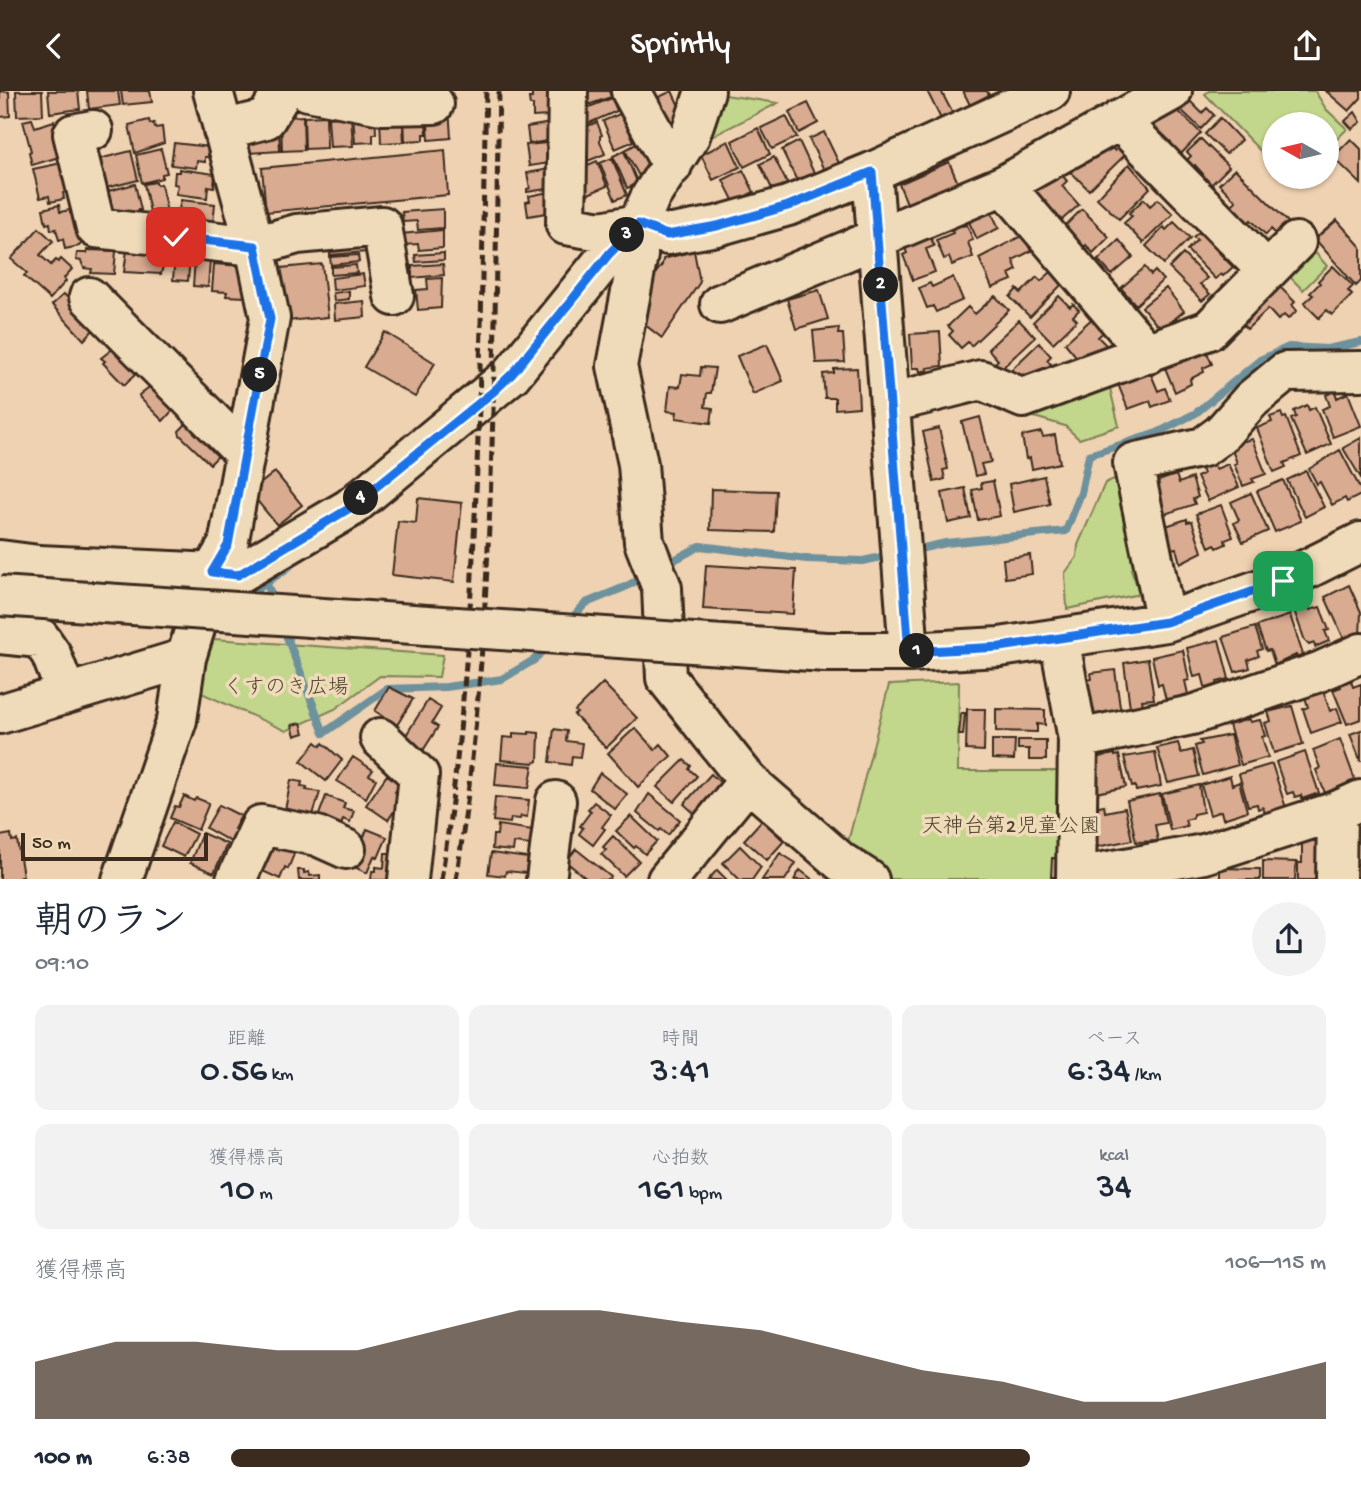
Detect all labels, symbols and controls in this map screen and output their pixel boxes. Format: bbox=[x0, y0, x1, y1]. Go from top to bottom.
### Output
icon: back bbox=[35, 27, 73, 65]
text: Sprintly bbox=[631, 27, 730, 65]
icon: share bbox=[1288, 27, 1326, 65]
north arrow bbox=[1262, 112, 1339, 189]
map controls bbox=[1262, 112, 1339, 189]
pin bbox=[146, 207, 206, 267]
icon: check bbox=[157, 218, 195, 256]
pin: 3 bbox=[610, 218, 644, 253]
text: 3 bbox=[622, 223, 631, 246]
pin: 2 bbox=[864, 267, 898, 303]
text: 2 bbox=[876, 273, 885, 296]
pin: 5 bbox=[243, 357, 278, 393]
text: 5 bbox=[255, 363, 265, 386]
pin: 4 bbox=[344, 481, 378, 515]
text: 4 bbox=[356, 486, 365, 509]
pin bbox=[1253, 551, 1313, 611]
icon: arrive bbox=[1264, 562, 1302, 600]
pin: 1 bbox=[900, 633, 934, 669]
text: 1 bbox=[913, 639, 920, 662]
park label: くすのき広場 bbox=[223, 676, 349, 702]
park label: 天神台第2児童公園 bbox=[922, 814, 1100, 841]
scale bar bbox=[21, 831, 208, 862]
text: 50 m bbox=[32, 833, 71, 856]
button: share bbox=[1252, 902, 1326, 976]
text: 朝のラン bbox=[35, 903, 187, 947]
text: 09:10 bbox=[35, 951, 89, 978]
text: 距離 bbox=[228, 1029, 266, 1052]
text: 時間 bbox=[661, 1029, 700, 1052]
text: ペース bbox=[1086, 1029, 1142, 1052]
text: 0.56 bbox=[200, 1052, 267, 1093]
text: 3:41 bbox=[651, 1052, 710, 1093]
text: 6:34 bbox=[1067, 1052, 1130, 1093]
text: km bbox=[267, 1064, 294, 1087]
text: /km bbox=[1130, 1064, 1161, 1087]
text: kcal bbox=[1099, 1145, 1129, 1168]
text: 獲得標高 bbox=[209, 1148, 285, 1171]
text: 心拍数 bbox=[652, 1148, 709, 1171]
text: 34 bbox=[1097, 1168, 1132, 1209]
text: 10 bbox=[221, 1171, 255, 1212]
text: 161 bbox=[639, 1171, 685, 1212]
text: m bbox=[255, 1183, 273, 1206]
text: bpm bbox=[685, 1183, 722, 1206]
text: 106–115 m bbox=[1225, 1250, 1326, 1277]
text: 獲得標高 bbox=[35, 1259, 127, 1286]
text: 100 m bbox=[35, 1445, 92, 1472]
text: 6:38 bbox=[147, 1445, 190, 1472]

